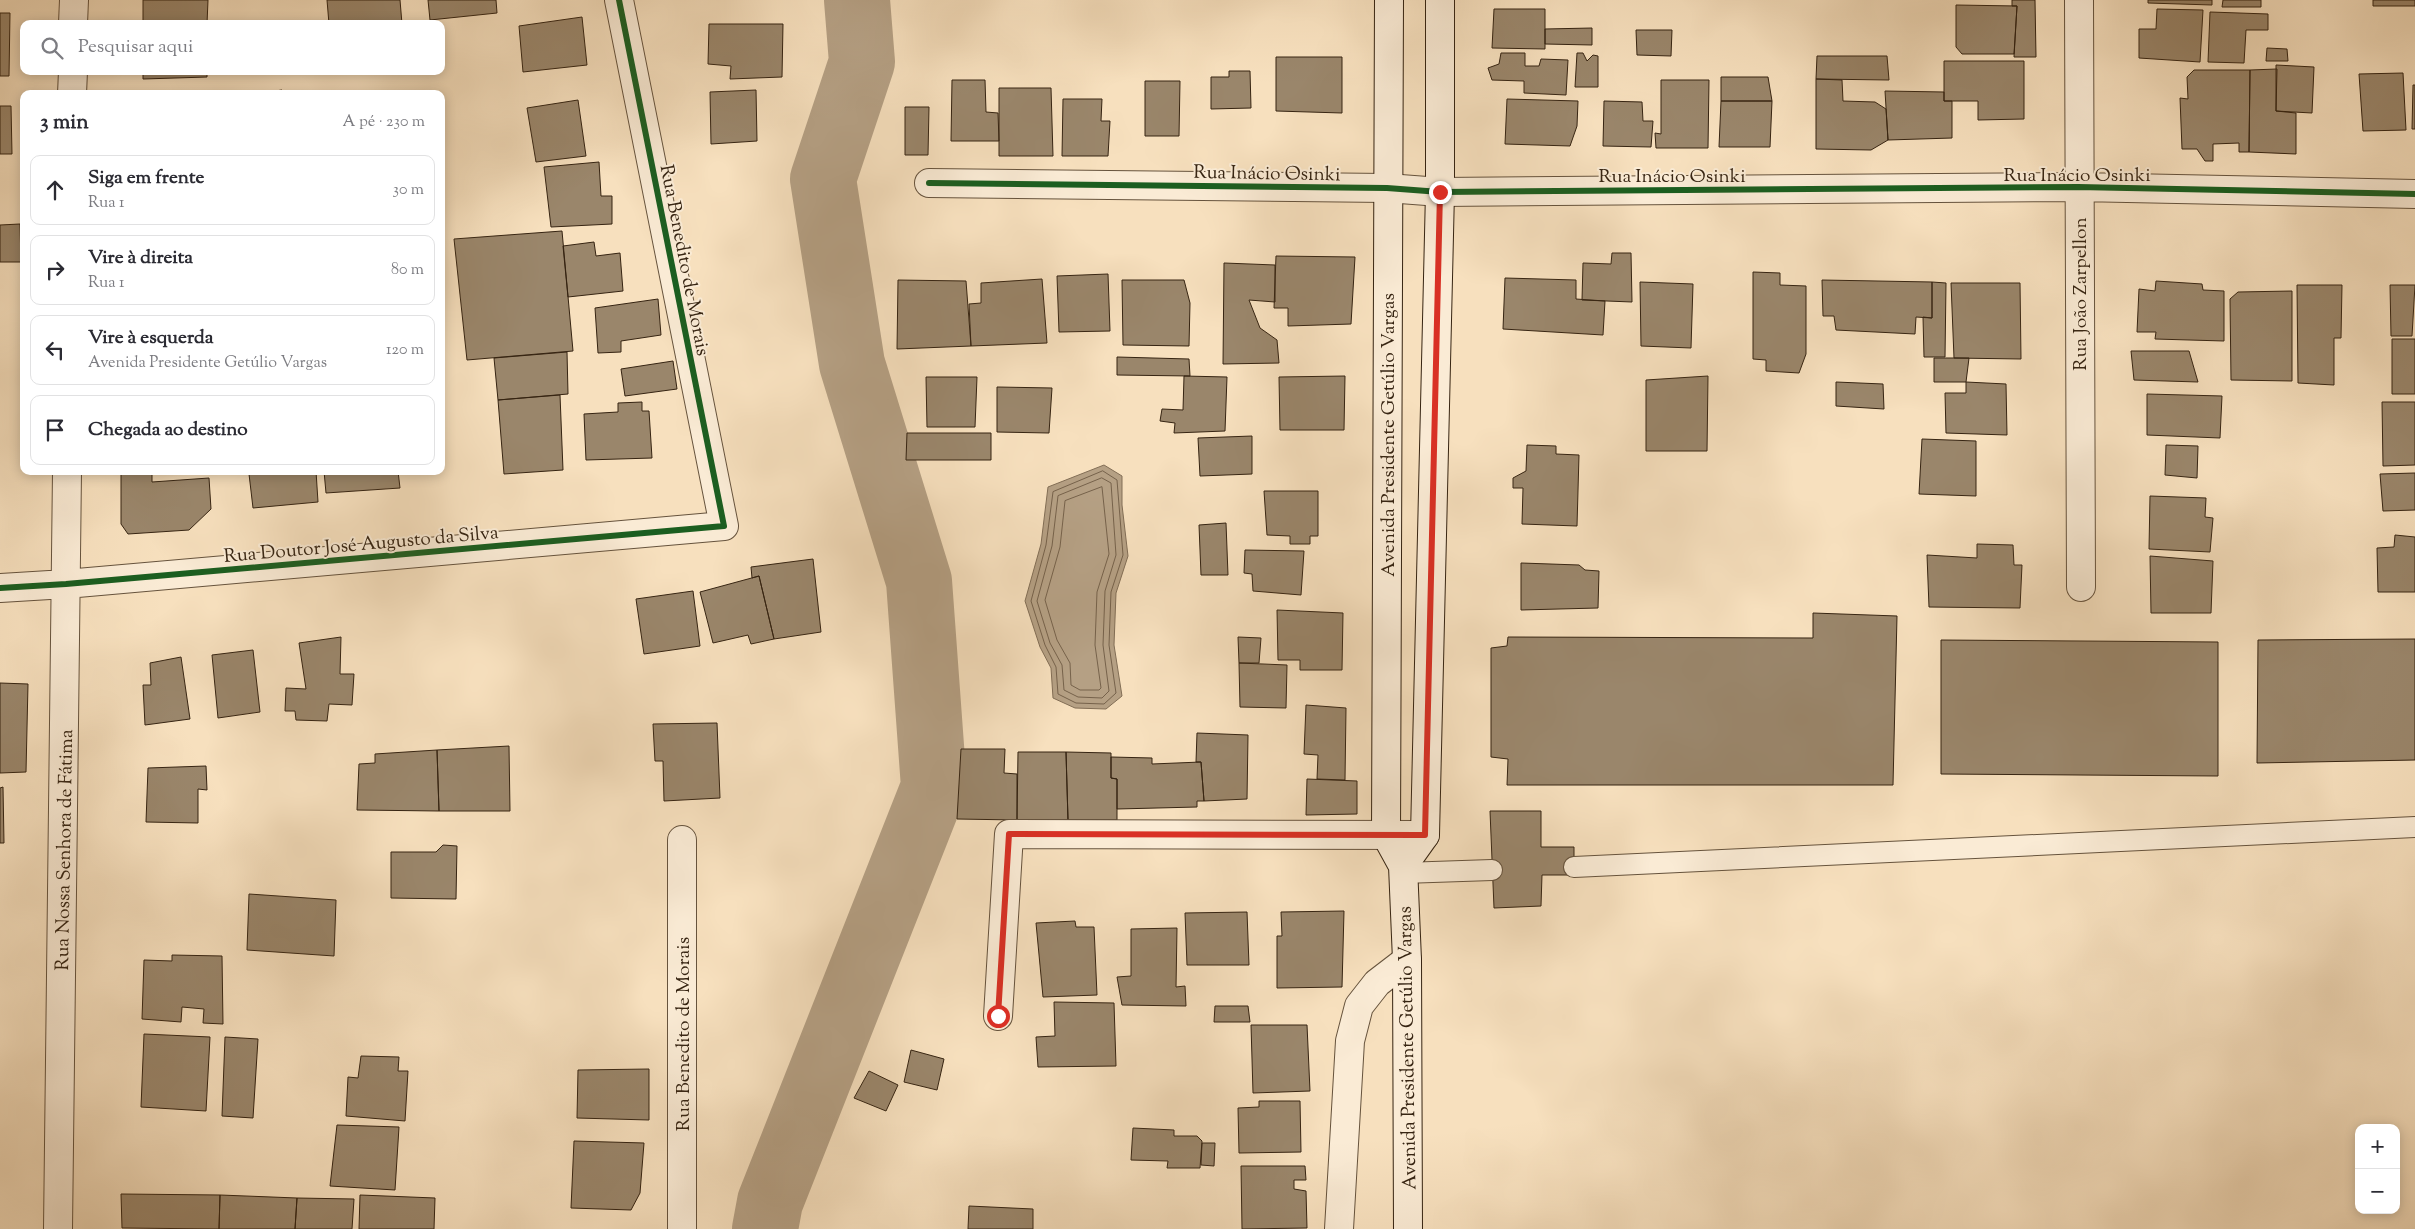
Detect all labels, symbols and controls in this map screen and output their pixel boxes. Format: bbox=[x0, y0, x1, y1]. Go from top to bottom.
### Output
search box bbox=[20, 20, 445, 75]
icon: search bbox=[38, 34, 66, 62]
text: Pesquisar aqui bbox=[78, 34, 193, 61]
text: 3 min bbox=[40, 108, 89, 138]
text: A pé · 230 m bbox=[343, 111, 425, 134]
street label: Rua Inácio Osinki bbox=[1193, 160, 1341, 189]
street label: Rua Benedito de Morais bbox=[652, 163, 715, 358]
street label: Rua Inácio Osinki bbox=[2003, 163, 2151, 190]
street label: Rua Inácio Osinki bbox=[1598, 164, 1746, 191]
text: Siga em frente bbox=[88, 165, 204, 192]
icon: ahead bbox=[41, 176, 69, 204]
text: 30 m bbox=[393, 179, 424, 202]
route end bbox=[1429, 181, 1452, 204]
text: Rua 1 bbox=[88, 192, 124, 215]
street label: Rua João Zarpellon bbox=[2068, 217, 2095, 371]
text: Vire à direita bbox=[88, 245, 193, 272]
icon: right bbox=[41, 256, 69, 284]
text: 80 m bbox=[391, 259, 424, 282]
text: Rua 1 bbox=[88, 272, 124, 295]
street label: Avenida Presidente Getúlio Vargas bbox=[1376, 293, 1403, 577]
text: Vire à esquerda bbox=[88, 325, 214, 352]
icon: left bbox=[41, 336, 69, 364]
text: 120 m bbox=[386, 339, 424, 362]
text: Avenida Presidente Getúlio Vargas bbox=[88, 352, 327, 375]
icon: arrive bbox=[41, 416, 69, 444]
text: Chegada ao destino bbox=[88, 417, 248, 444]
street label: Rua Doutor José Augusto da Silva bbox=[223, 520, 500, 571]
street label: Rua Nossa Senhora de Fátima bbox=[50, 729, 81, 971]
street label: Avenida Presidente Getúlio Vargas bbox=[1393, 906, 1424, 1190]
street label: Rua Benedito de Morais bbox=[671, 937, 698, 1131]
route start bbox=[987, 1005, 1010, 1028]
map controls bbox=[2355, 1124, 2400, 1214]
button: + bbox=[2355, 1124, 2400, 1169]
button: − bbox=[2355, 1169, 2400, 1214]

